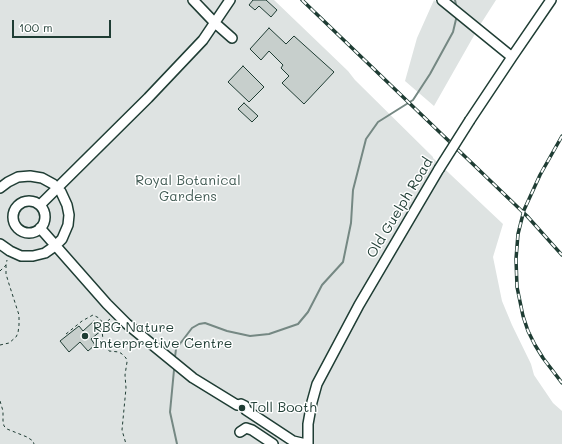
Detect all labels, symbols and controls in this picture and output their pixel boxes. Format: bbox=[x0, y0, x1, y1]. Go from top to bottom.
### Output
scale bar bbox=[14, 12, 113, 38]
text: 100 m bbox=[19, 19, 53, 35]
street label: Old Guelph Road bbox=[363, 155, 437, 261]
park label: Royal Botanical Gardens bbox=[135, 173, 241, 206]
place label: RBG Nature Interpretive Centre bbox=[93, 320, 232, 352]
marker: RBG Nature Interpretive Centre bbox=[80, 331, 90, 341]
place label: Toll Booth bbox=[250, 400, 317, 416]
marker: Toll Booth bbox=[237, 403, 247, 413]

